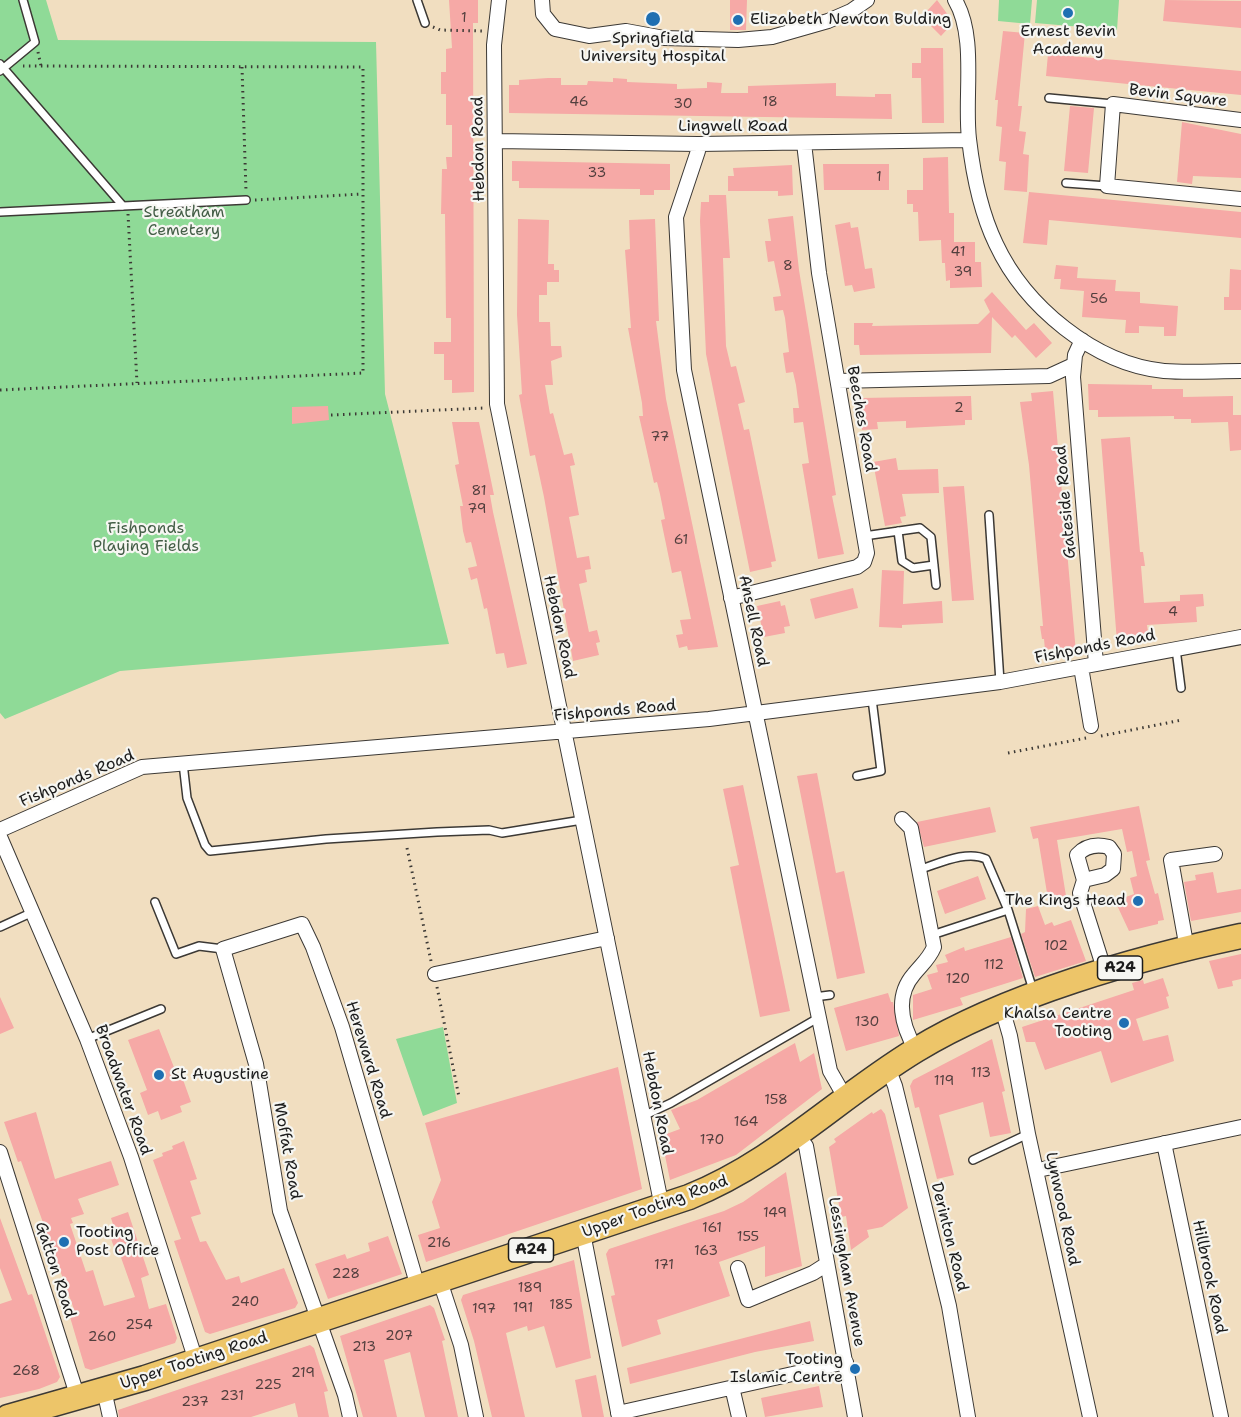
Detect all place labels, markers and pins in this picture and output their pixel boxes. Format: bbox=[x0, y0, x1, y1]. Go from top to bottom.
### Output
marker: Ernest Bevin Academy bbox=[1061, 6, 1075, 20]
marker: Springfield University Hospital bbox=[644, 10, 662, 28]
place label: Elizabeth Newton Bulding bbox=[750, 10, 951, 30]
marker: Elizabeth Newton Bulding bbox=[731, 13, 745, 27]
place label: Ernest Bevin Academy bbox=[1020, 22, 1116, 60]
place label: Springfield University Hospital bbox=[580, 29, 726, 67]
place label: The Kings Head bbox=[1005, 891, 1126, 911]
marker: The Kings Head bbox=[1131, 894, 1145, 908]
place label: Khalsa Centre Tooting bbox=[1004, 1004, 1112, 1042]
marker: Khalsa Centre Tooting bbox=[1117, 1016, 1131, 1030]
place label: St Augustine bbox=[171, 1065, 269, 1085]
marker: St Augustine bbox=[152, 1068, 166, 1082]
place label: Tooting Post Office bbox=[76, 1223, 159, 1261]
marker: Tooting Post Office bbox=[57, 1235, 71, 1249]
place label: Tooting Islamic Centre bbox=[730, 1350, 843, 1388]
marker: Tooting Islamic Centre bbox=[848, 1362, 862, 1376]

